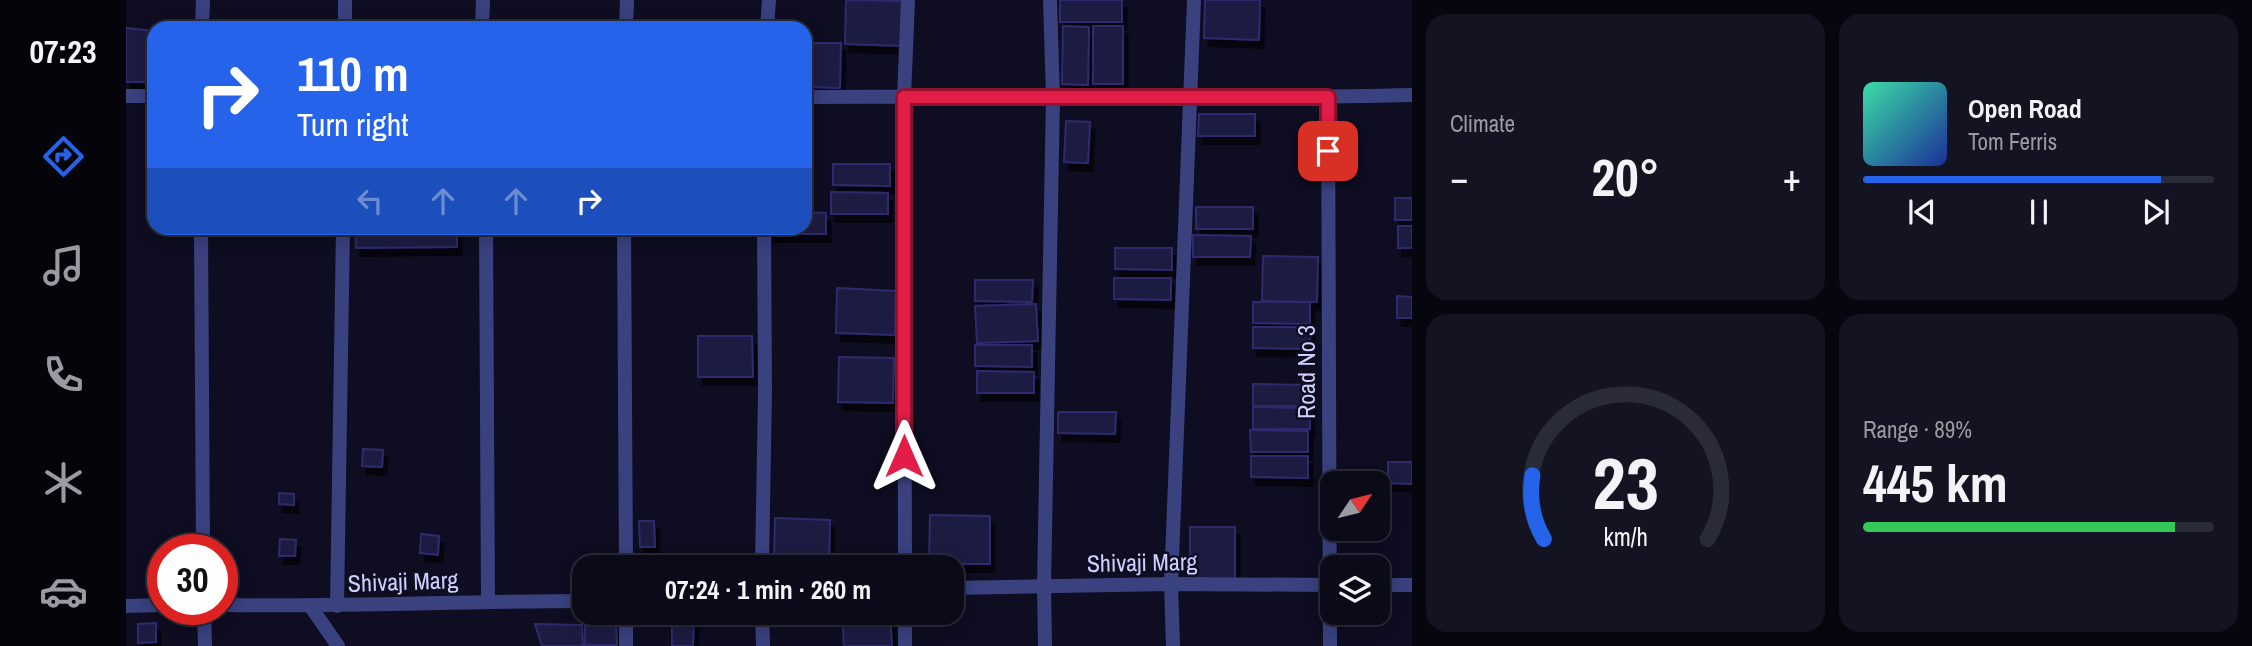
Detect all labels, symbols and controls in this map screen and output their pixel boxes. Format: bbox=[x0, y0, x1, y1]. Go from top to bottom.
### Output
text: 07:23 bbox=[29, 30, 97, 73]
text: 110 m bbox=[297, 40, 409, 106]
icon: right bbox=[182, 49, 273, 140]
text: Open Road bbox=[1968, 91, 2082, 126]
text: Turn right bbox=[297, 103, 409, 146]
text: Climate bbox=[1450, 108, 1515, 139]
pin bbox=[1298, 121, 1358, 181]
text: Tom Ferris bbox=[1968, 126, 2057, 157]
icon: directions bbox=[39, 132, 88, 181]
icon: arrive bbox=[1309, 132, 1347, 170]
text: 20° bbox=[1591, 142, 1660, 212]
text: − bbox=[1450, 152, 1468, 203]
text: + bbox=[1783, 152, 1801, 203]
icon: left bbox=[351, 182, 389, 220]
icon: ahead bbox=[424, 182, 462, 220]
icon: ahead bbox=[497, 182, 535, 220]
icon: right bbox=[570, 182, 608, 220]
icon: previous bbox=[1903, 193, 1941, 231]
icon: pause bbox=[2020, 193, 2058, 231]
icon: next bbox=[2137, 193, 2175, 231]
icon: music bbox=[39, 241, 88, 290]
street label: Road No 3 bbox=[1290, 325, 1322, 419]
icon: phone bbox=[39, 350, 88, 399]
text: Range · 89% bbox=[1863, 414, 1972, 445]
position arrow bbox=[867, 419, 941, 493]
text: 23 bbox=[1592, 434, 1659, 532]
text: 445 km bbox=[1863, 448, 2008, 518]
icon: climate bbox=[39, 458, 88, 507]
north arrow bbox=[1320, 471, 1390, 541]
map controls bbox=[1320, 471, 1390, 625]
text: km/h bbox=[1603, 520, 1648, 554]
speed limit sign: 30 bbox=[147, 534, 238, 625]
street label: Shivaji Marg bbox=[1086, 545, 1198, 579]
button: layers bbox=[1320, 555, 1390, 625]
street label: Shivaji Marg bbox=[347, 563, 459, 599]
icon: car bbox=[39, 567, 88, 616]
text: 07:24 · 1 min · 260 m bbox=[665, 572, 871, 607]

